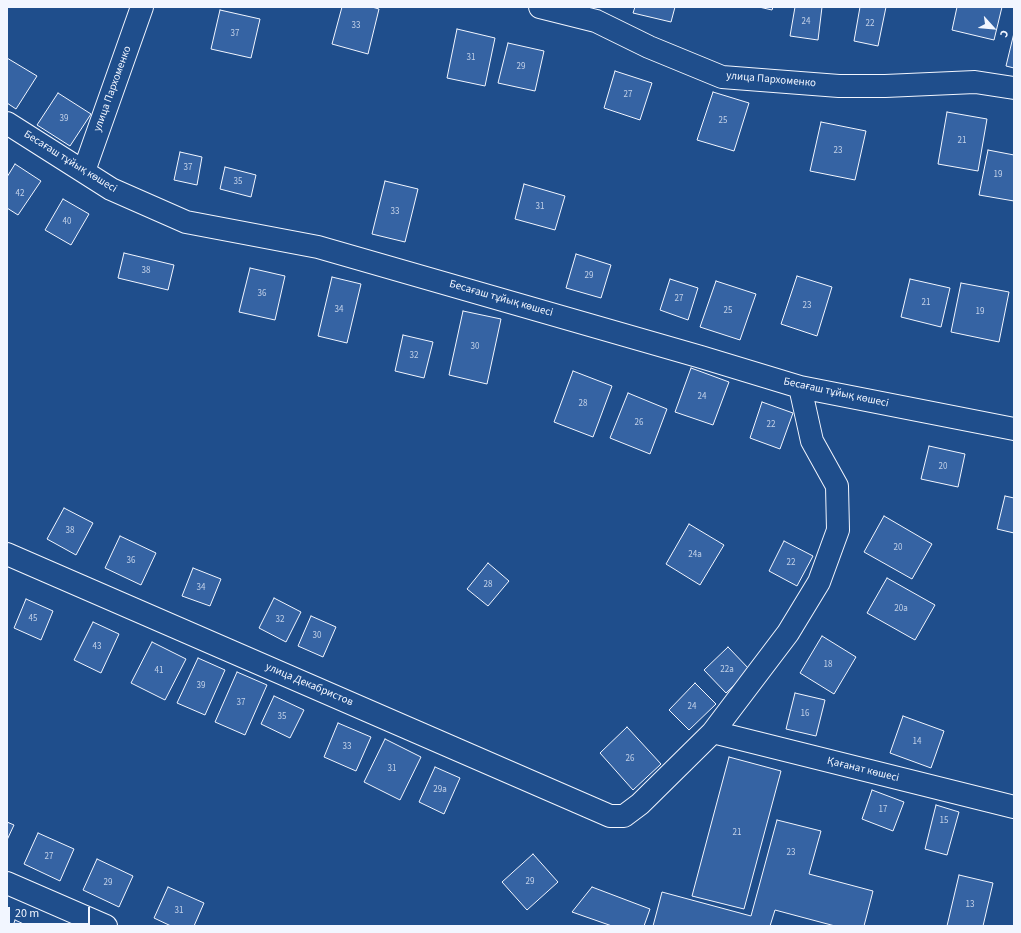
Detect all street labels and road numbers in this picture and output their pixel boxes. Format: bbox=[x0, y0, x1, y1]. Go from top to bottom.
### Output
street label: улица Пархоменко bbox=[91, 44, 135, 134]
street label: улица Пархоменко bbox=[726, 69, 816, 91]
street label: Бесағаш тұйық көшесі bbox=[21, 128, 119, 196]
street label: Бесағаш тұйық көшесі bbox=[448, 278, 554, 320]
street label: Бесағаш тұйық көшесі bbox=[782, 375, 890, 411]
street label: улица Декабристов bbox=[263, 661, 355, 709]
street label: Қағанат көшесі bbox=[826, 755, 900, 785]

